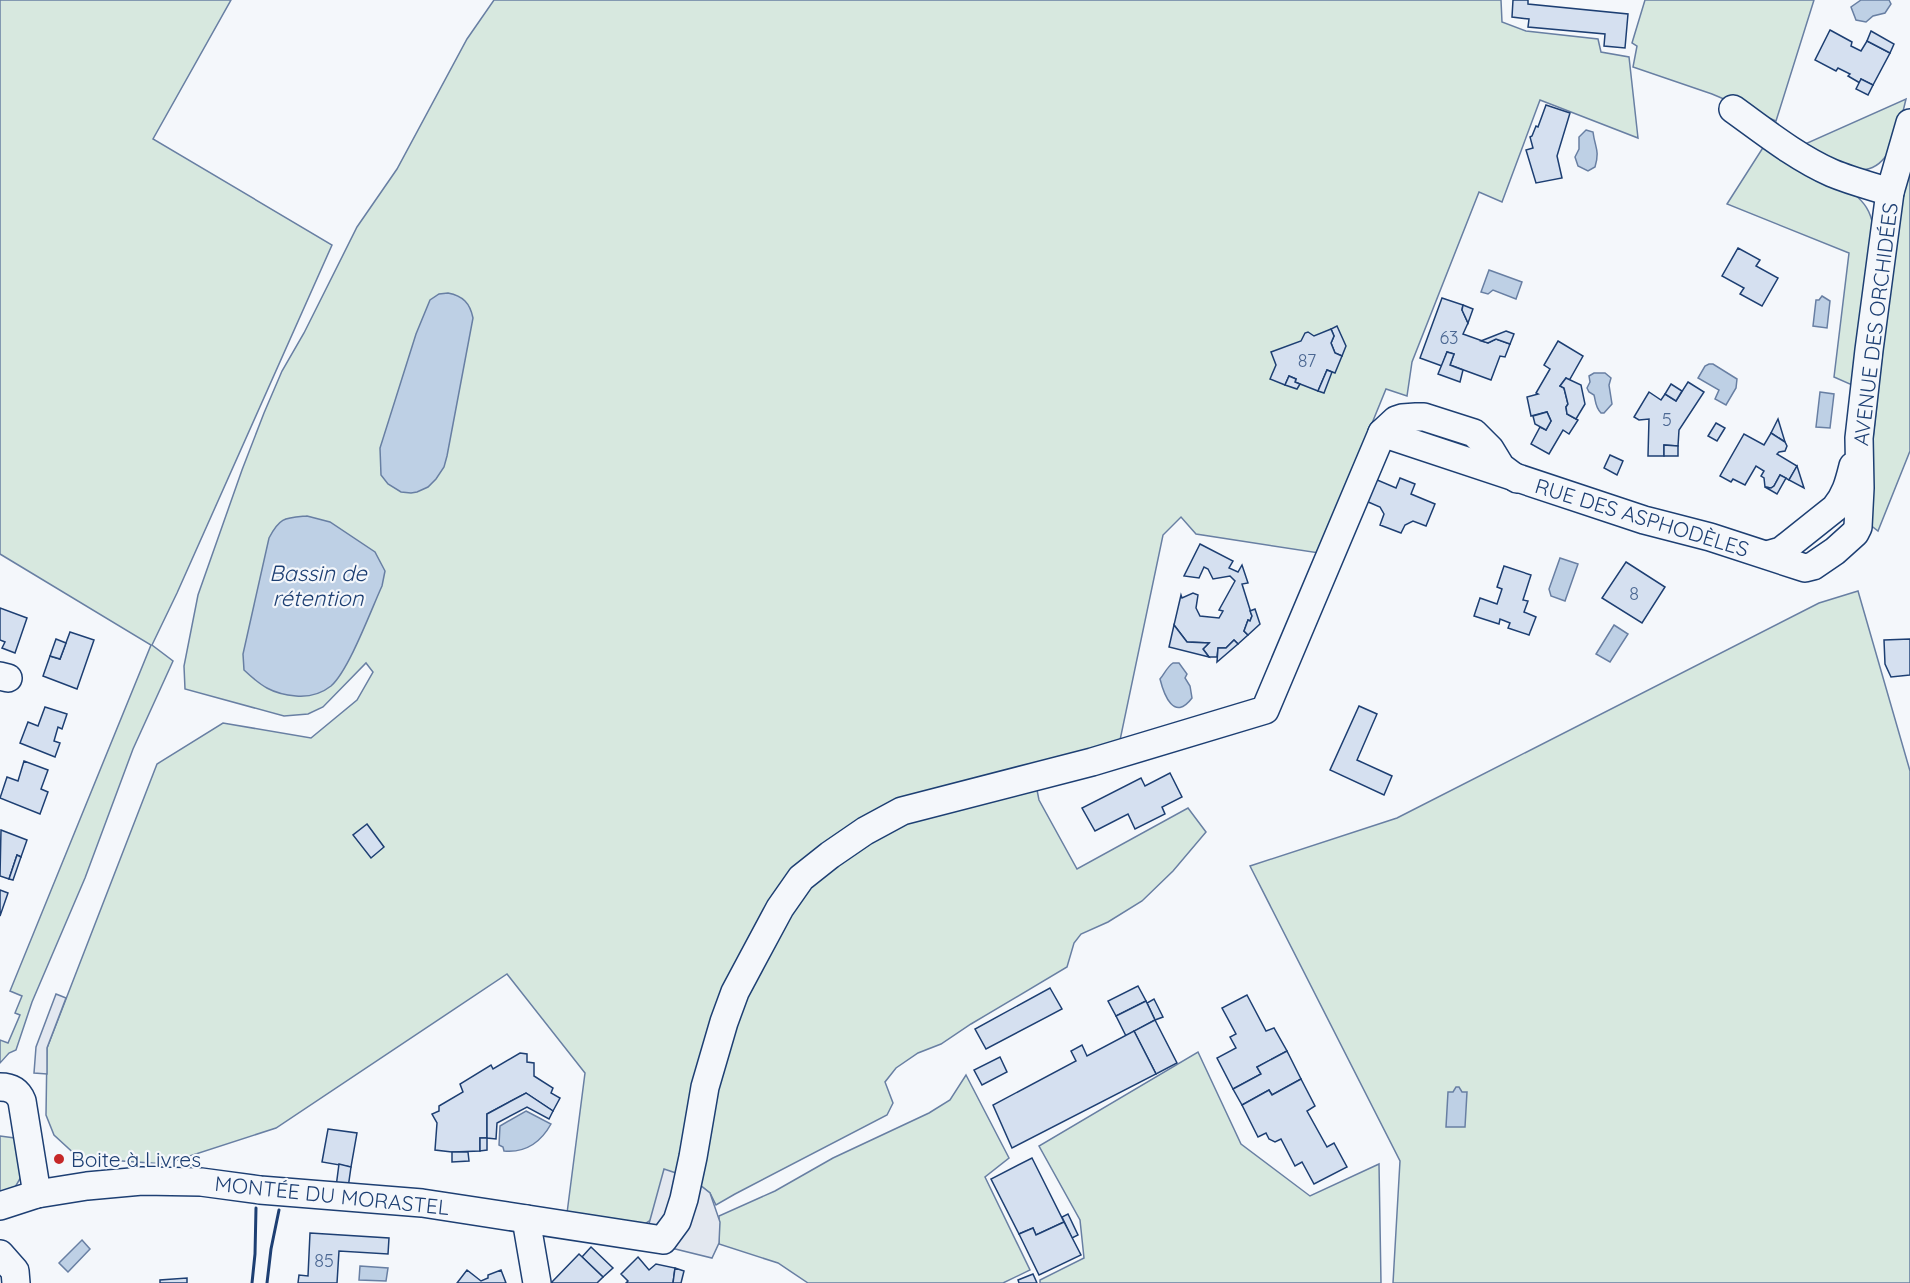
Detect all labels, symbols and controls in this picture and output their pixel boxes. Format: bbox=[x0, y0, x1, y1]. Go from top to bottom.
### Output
street label: AVENUE DES ORCHIDÉES bbox=[1847, 201, 1903, 447]
house number: 63 bbox=[1439, 326, 1459, 349]
house number: 87 bbox=[1298, 349, 1316, 372]
house number: 5 bbox=[1662, 408, 1672, 431]
street label: RUE DES ASPHODÈLES bbox=[1532, 472, 1752, 562]
water label: Bassin de rétention bbox=[269, 559, 368, 612]
house number: 8 bbox=[1629, 582, 1639, 605]
place label: Boite à Livres bbox=[71, 1146, 201, 1172]
marker: Boite à Livres bbox=[52, 1152, 66, 1166]
street label: MONTÉE DU MORASTEL bbox=[214, 1170, 450, 1220]
house number: 85 bbox=[314, 1249, 334, 1272]

